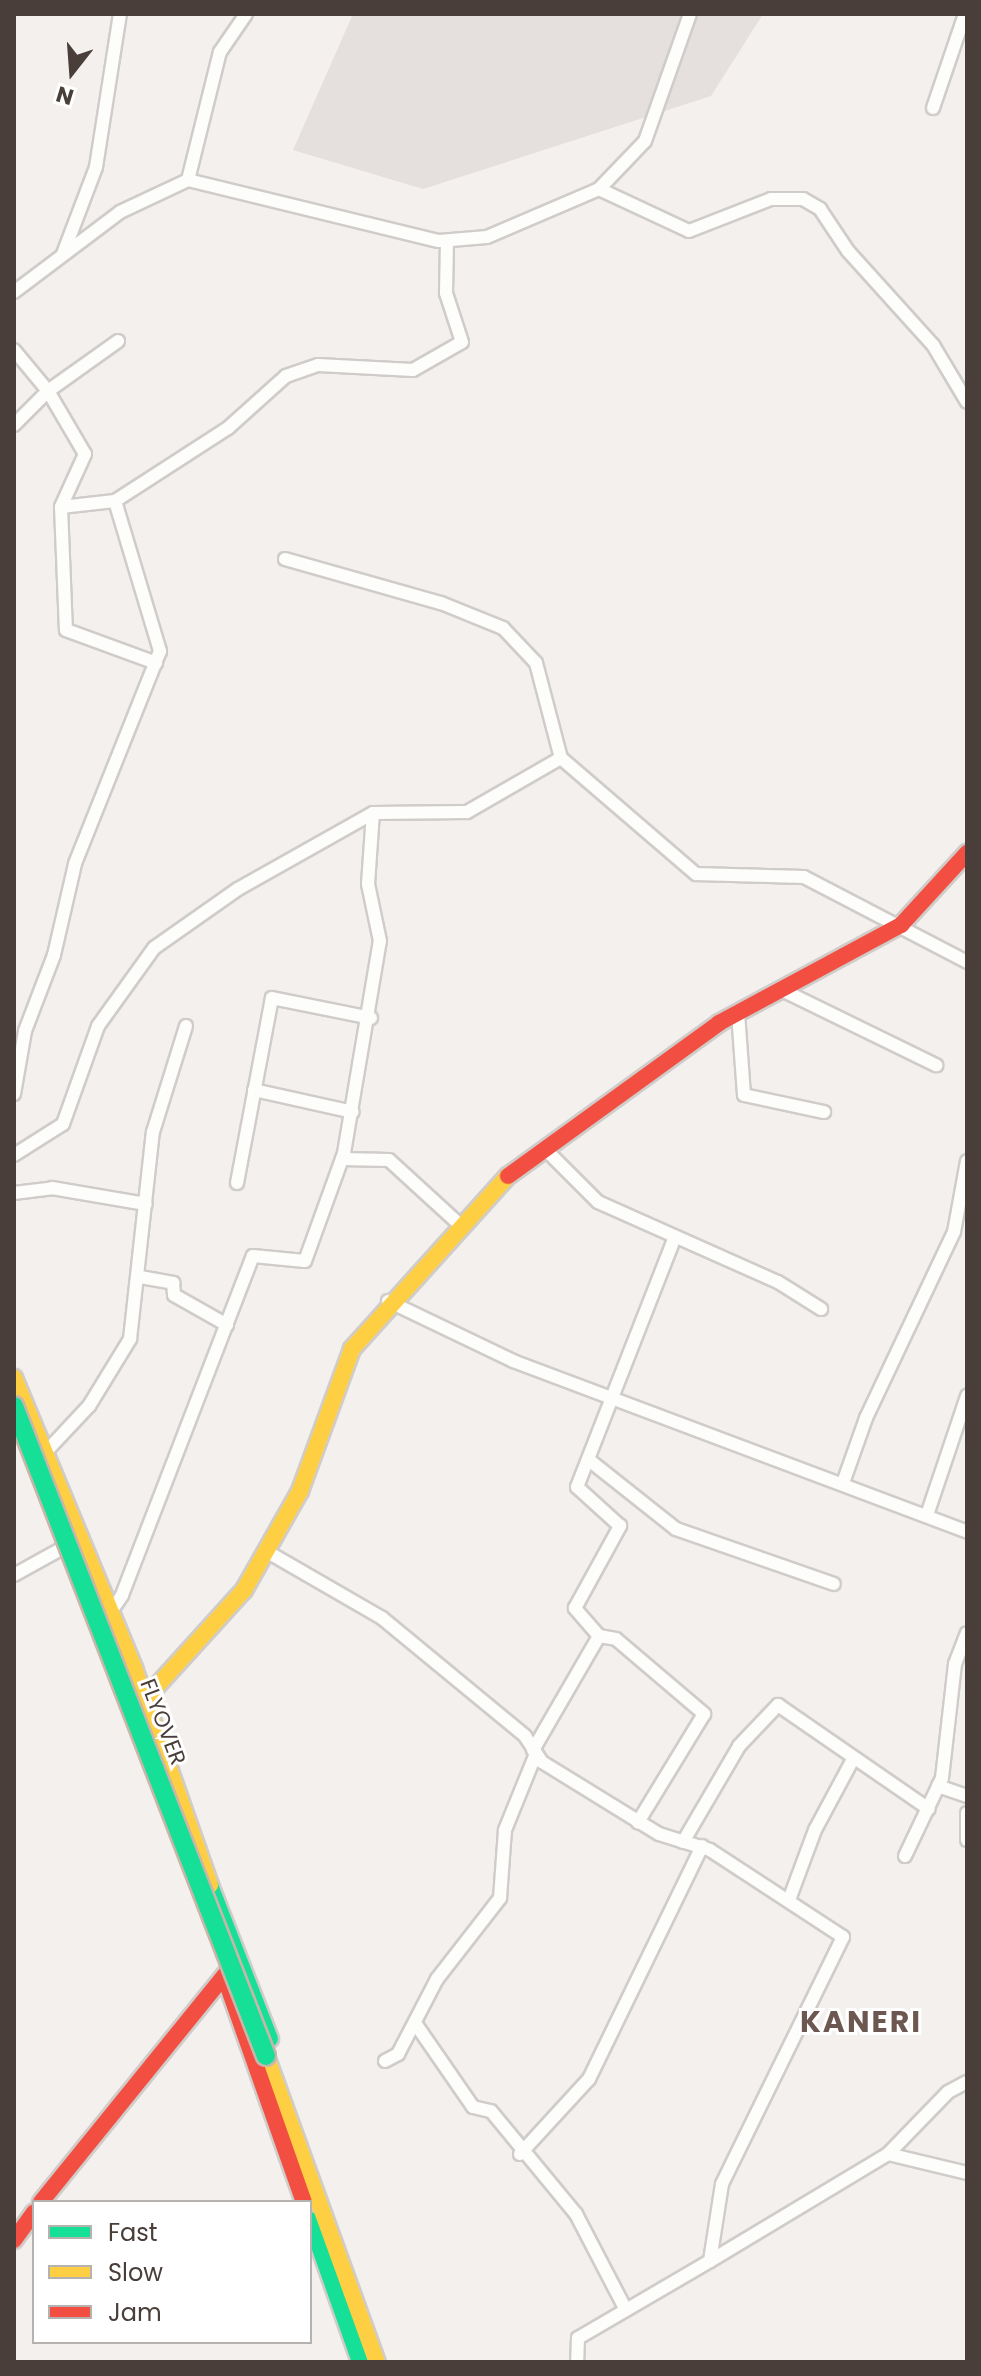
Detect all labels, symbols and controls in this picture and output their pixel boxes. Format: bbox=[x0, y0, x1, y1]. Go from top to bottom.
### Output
north arrow bbox=[32, 32, 112, 112]
text: N bbox=[52, 78, 77, 113]
street label: FLYOVER bbox=[135, 1675, 191, 1769]
district label: KANERI bbox=[800, 2004, 922, 2040]
legend bbox=[32, 2200, 312, 2344]
text: Fast bbox=[108, 2216, 158, 2249]
text: Slow bbox=[108, 2256, 163, 2289]
text: Jam bbox=[108, 2296, 162, 2329]

